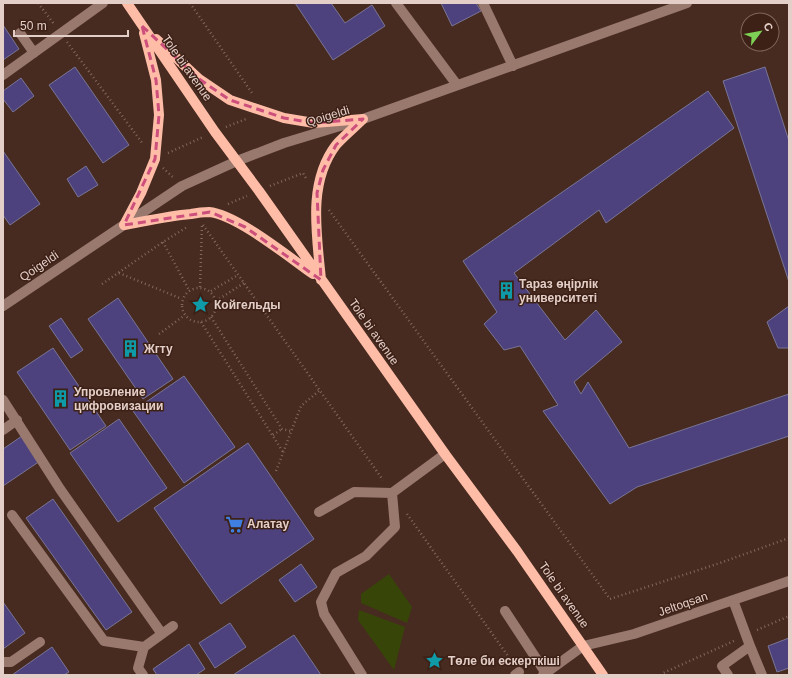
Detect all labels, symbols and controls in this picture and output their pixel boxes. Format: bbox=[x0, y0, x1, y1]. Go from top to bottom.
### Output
scale bar bbox=[14, 12, 128, 38]
north arrow bbox=[740, 12, 780, 52]
text: 50 m bbox=[20, 19, 47, 33]
text: С bbox=[761, 20, 776, 33]
street label: Tole bi avenue bbox=[159, 32, 215, 104]
street label: Qoigeldi bbox=[305, 103, 351, 129]
street label: Qoigeldi bbox=[17, 248, 61, 284]
place label: Тараз өңірлік университеті bbox=[519, 277, 599, 305]
building icon: Тараз өңірлік университеті bbox=[496, 281, 516, 301]
place icon: Койгельды bbox=[191, 295, 211, 315]
street label: Tole bi avenue bbox=[346, 296, 402, 368]
place label: Койгельды bbox=[214, 298, 281, 312]
building icon: Жгту bbox=[121, 339, 141, 359]
place label: Жгту bbox=[143, 342, 173, 356]
place label: Упровление цифровизации bbox=[74, 385, 163, 413]
building icon: Упровление цифровизации bbox=[51, 389, 71, 409]
supermarket icon: Алатау bbox=[224, 514, 244, 534]
place label: Алатау bbox=[247, 517, 290, 531]
street label: Tole bi avenue bbox=[536, 559, 592, 631]
street label: Jeltoqsan bbox=[656, 589, 710, 619]
place icon: Төле би ескерткіші bbox=[425, 651, 445, 671]
place label: Төле би ескерткіші bbox=[448, 654, 560, 668]

